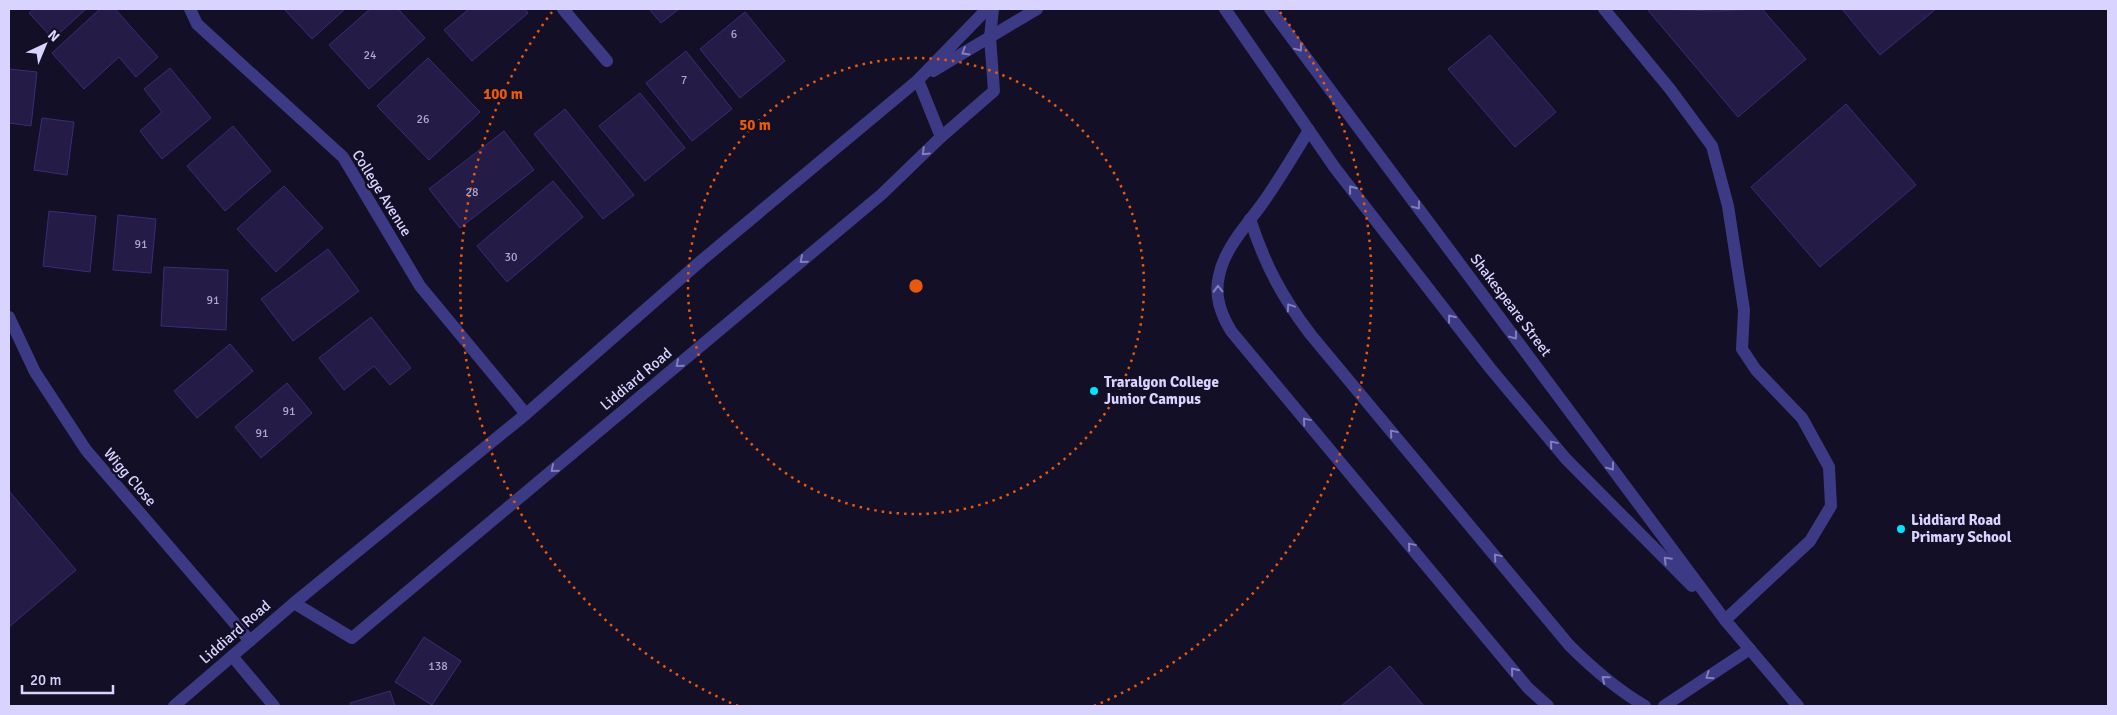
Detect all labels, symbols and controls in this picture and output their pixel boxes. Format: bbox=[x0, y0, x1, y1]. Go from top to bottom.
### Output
north arrow bbox=[20, 20, 70, 70]
text: N bbox=[44, 27, 63, 46]
house number: 6 bbox=[731, 27, 737, 42]
one-way arrow bbox=[1293, 42, 1302, 52]
one-way arrow bbox=[962, 45, 971, 55]
house number: 24 bbox=[364, 48, 377, 63]
house number: 7 bbox=[681, 73, 687, 88]
text: 100 m bbox=[483, 85, 523, 103]
house number: 26 bbox=[417, 112, 429, 127]
text: 50 m bbox=[739, 116, 771, 134]
one-way arrow bbox=[922, 146, 931, 155]
street label: College Avenue bbox=[348, 147, 416, 239]
house number: 28 bbox=[466, 185, 478, 200]
one-way arrow bbox=[1349, 186, 1357, 195]
one-way arrow bbox=[1411, 200, 1420, 210]
house number: 91 bbox=[135, 237, 147, 252]
house number: 30 bbox=[505, 250, 517, 265]
street label: Shakespeare Street bbox=[1467, 250, 1555, 360]
one-way arrow bbox=[800, 254, 809, 263]
centre of rings bbox=[907, 277, 925, 295]
one-way arrow bbox=[1213, 285, 1223, 292]
house number: 91 bbox=[207, 293, 219, 308]
one-way arrow bbox=[1287, 303, 1296, 313]
one-way arrow bbox=[1448, 314, 1457, 323]
one-way arrow bbox=[1508, 330, 1517, 340]
street label: Liddiard Road bbox=[597, 344, 675, 414]
one-way arrow bbox=[676, 359, 685, 367]
place label: Traralgon College Junior Campus bbox=[1104, 373, 1219, 408]
marker: Traralgon College Junior Campus bbox=[1088, 385, 1100, 397]
house number: 91 bbox=[283, 404, 295, 419]
one-way arrow bbox=[1304, 418, 1312, 427]
house number: 91 bbox=[256, 426, 268, 441]
one-way arrow bbox=[1390, 429, 1399, 438]
one-way arrow bbox=[1550, 440, 1559, 449]
street label: Wigg Close bbox=[100, 444, 160, 510]
one-way arrow bbox=[1606, 461, 1614, 470]
one-way arrow bbox=[551, 463, 560, 472]
place label: Liddiard Road Primary School bbox=[1911, 511, 2012, 546]
marker: Liddiard Road Primary School bbox=[1895, 523, 1907, 535]
one-way arrow bbox=[1407, 542, 1416, 551]
one-way arrow bbox=[1493, 554, 1502, 563]
one-way arrow bbox=[1663, 557, 1672, 566]
street label: Liddiard Road bbox=[196, 596, 274, 668]
house number: 138 bbox=[428, 659, 448, 674]
scale bar bbox=[22, 662, 114, 694]
one-way arrow bbox=[1511, 668, 1520, 677]
one-way arrow bbox=[1705, 670, 1715, 679]
text: 20 m bbox=[30, 671, 61, 689]
one-way arrow bbox=[1602, 676, 1611, 684]

